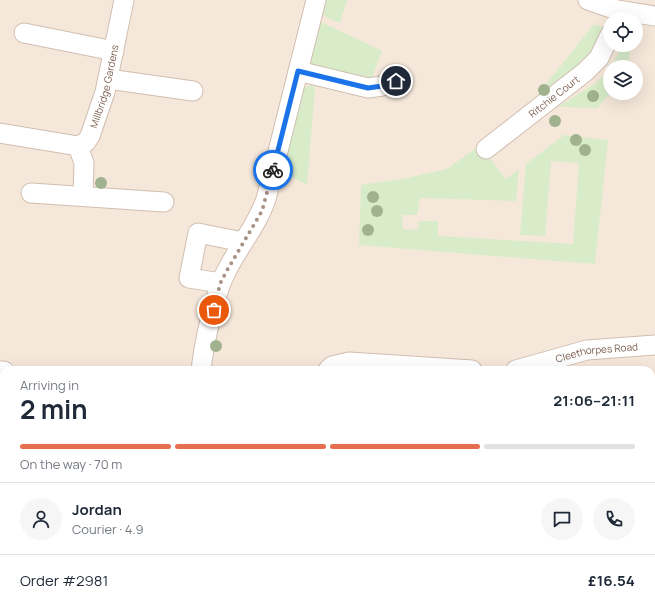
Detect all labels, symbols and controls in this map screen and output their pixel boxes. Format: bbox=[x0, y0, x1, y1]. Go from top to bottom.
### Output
map controls bbox=[603, 12, 643, 100]
button: locate bbox=[603, 12, 643, 52]
street label: Millbridge Gardens bbox=[86, 43, 122, 130]
button: layers bbox=[603, 60, 643, 100]
pin bbox=[379, 64, 413, 98]
icon: home bbox=[385, 70, 407, 92]
street label: Ritchie Court bbox=[526, 72, 582, 120]
courier bbox=[253, 150, 293, 190]
icon: bike bbox=[262, 159, 284, 181]
pin bbox=[197, 293, 231, 327]
icon: bag bbox=[203, 299, 225, 321]
street label: Cleethorpes Road bbox=[554, 339, 638, 366]
text: Arriving in bbox=[20, 376, 79, 394]
text: 21:06–21:11 bbox=[553, 390, 635, 411]
text: 2 min bbox=[20, 391, 88, 427]
text: On the way · 70 m bbox=[20, 455, 122, 473]
button: person bbox=[20, 498, 62, 540]
button: chat bbox=[541, 498, 583, 540]
button: phone bbox=[593, 498, 635, 540]
text: Jordan bbox=[72, 499, 122, 520]
text: Courier · 4.9 bbox=[72, 520, 144, 538]
text: Order #2981 bbox=[20, 570, 108, 591]
text: £16.54 bbox=[588, 570, 635, 591]

